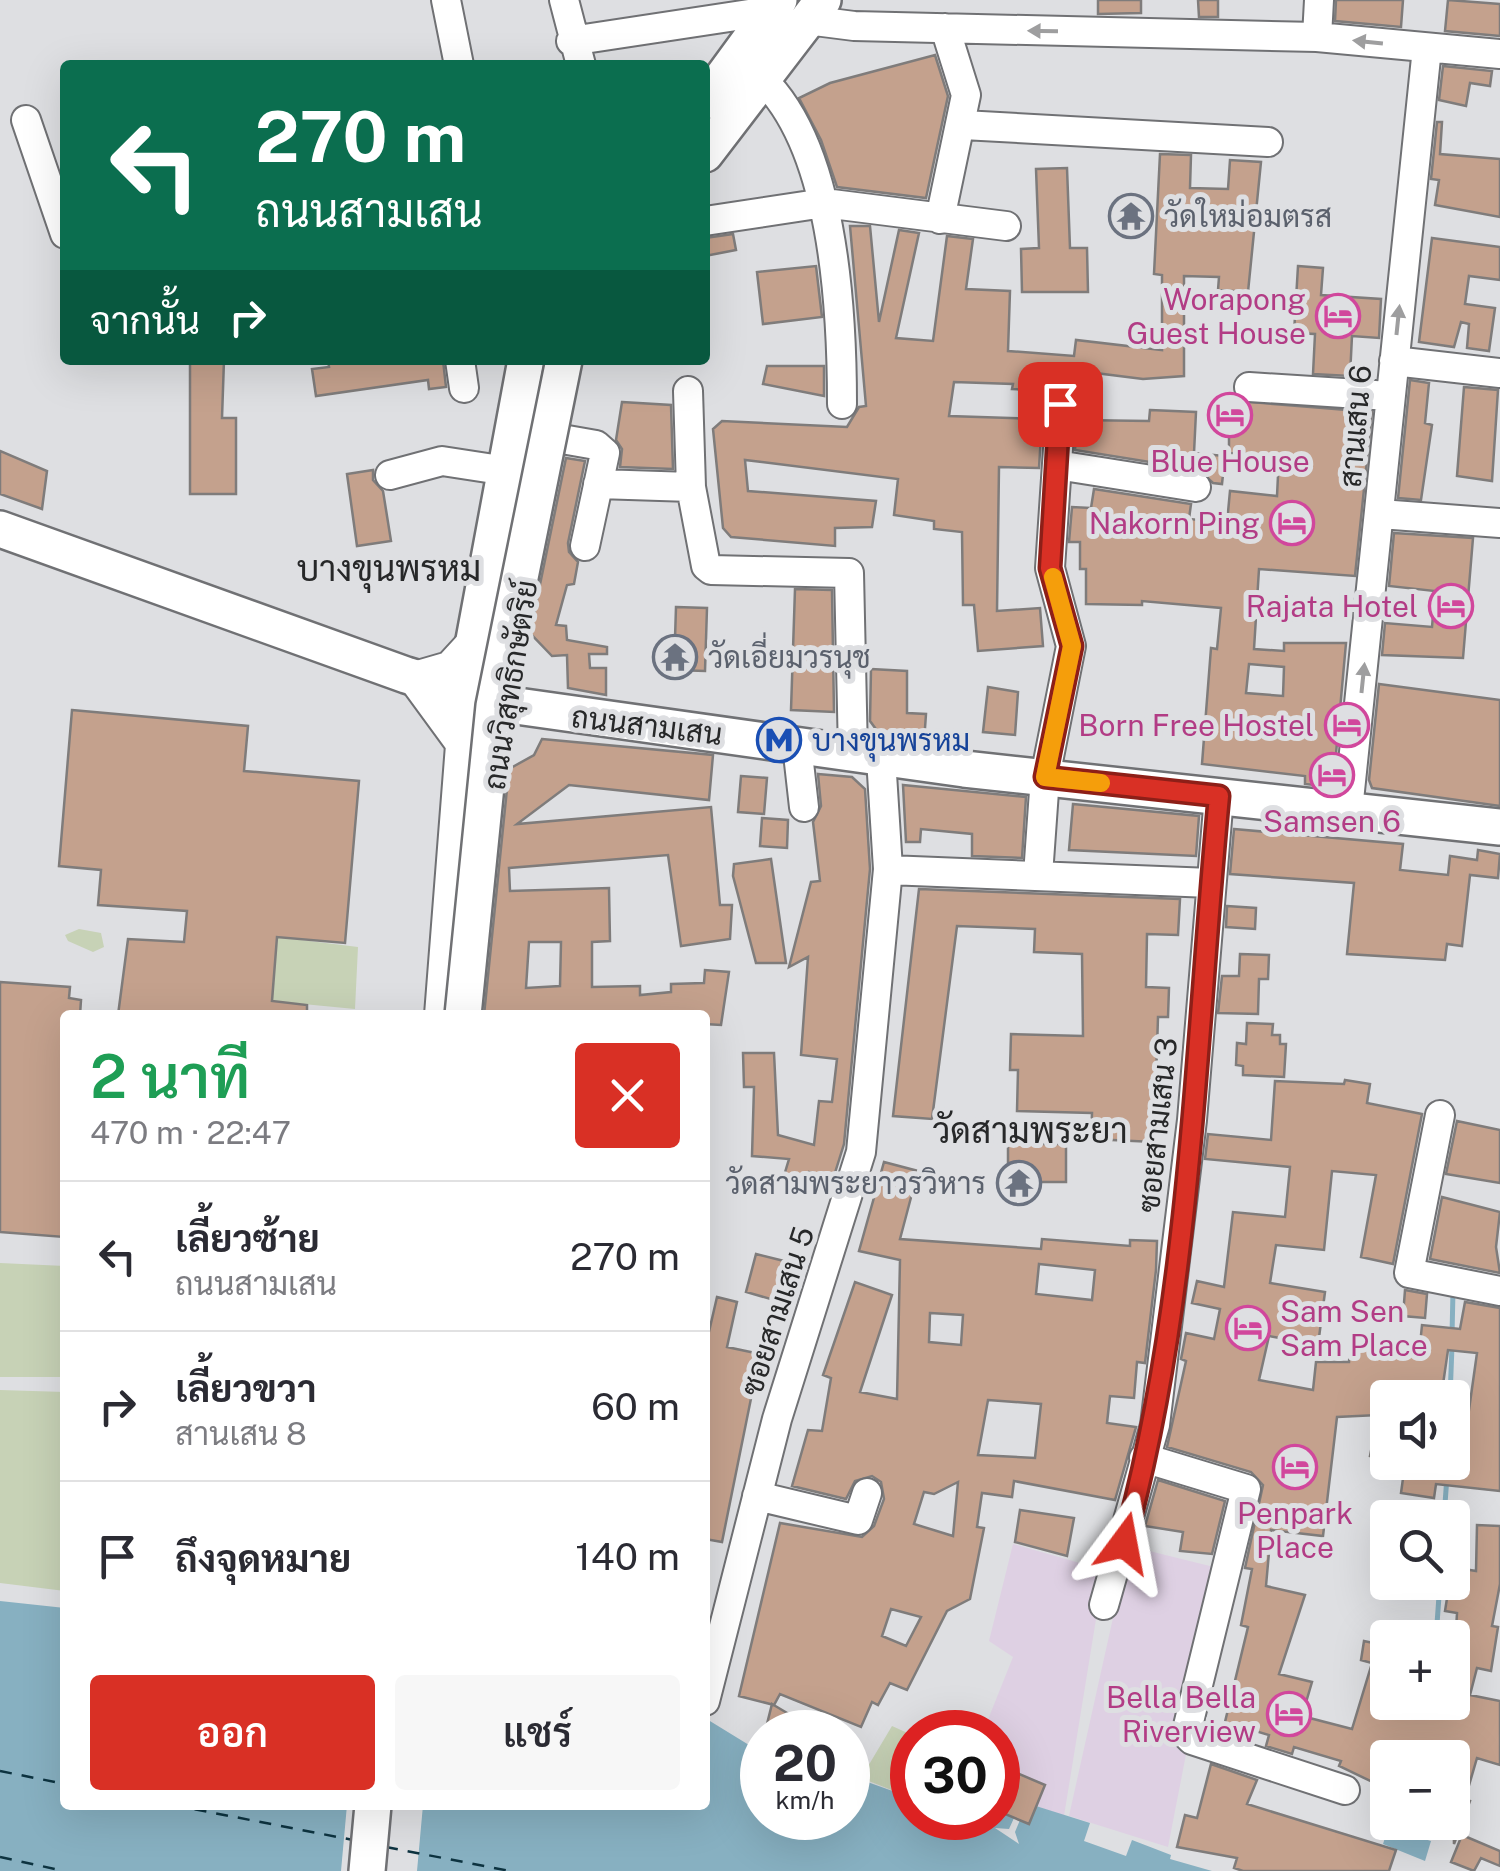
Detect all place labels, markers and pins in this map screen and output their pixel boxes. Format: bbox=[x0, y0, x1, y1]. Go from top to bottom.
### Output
temple icon: วัดใหม่อมตรส bbox=[1108, 193, 1154, 239]
place label: วัดใหม่อมตรส bbox=[1164, 197, 1332, 234]
place label: Worapong Guest House bbox=[1127, 281, 1306, 351]
hotel icon: Worapong Guest House bbox=[1315, 293, 1361, 339]
pin bbox=[1018, 362, 1103, 447]
hotel icon: Blue House bbox=[1207, 392, 1253, 438]
place label: Blue House bbox=[1150, 443, 1310, 479]
hotel icon: Nakorn Ping bbox=[1269, 500, 1315, 546]
place label: Nakorn Ping bbox=[1089, 505, 1260, 541]
hotel icon: Rajata Hotel bbox=[1428, 583, 1474, 629]
place label: Rajata Hotel bbox=[1246, 588, 1418, 624]
place label: วัดเอี่ยมวรนุช bbox=[708, 632, 871, 679]
temple icon: วัดเอี่ยมวรนุช bbox=[652, 634, 698, 680]
hotel icon: Born Free Hostel bbox=[1324, 702, 1370, 748]
place label: Born Free Hostel bbox=[1078, 707, 1314, 743]
metro station icon: บางขุนพรหม bbox=[756, 717, 802, 763]
place label: บางขุนพรหม bbox=[812, 722, 970, 762]
hotel icon: Samsen 6 bbox=[1309, 752, 1355, 798]
place label: Samsen 6 bbox=[1263, 803, 1401, 839]
temple icon: วัดสามพระยาวรวิหาร bbox=[996, 1160, 1042, 1206]
place label: วัดสามพระยาวรวิหาร bbox=[725, 1165, 986, 1201]
place label: Sam Sen Sam Place bbox=[1280, 1293, 1428, 1363]
hotel icon: Sam Sen Sam Place bbox=[1225, 1305, 1271, 1351]
hotel icon: Penpark Place bbox=[1272, 1444, 1318, 1490]
place label: Penpark Place bbox=[1237, 1495, 1353, 1565]
place label: Bella Bella Riverview bbox=[1106, 1679, 1256, 1749]
hotel icon: Bella Bella Riverview bbox=[1266, 1691, 1312, 1737]

